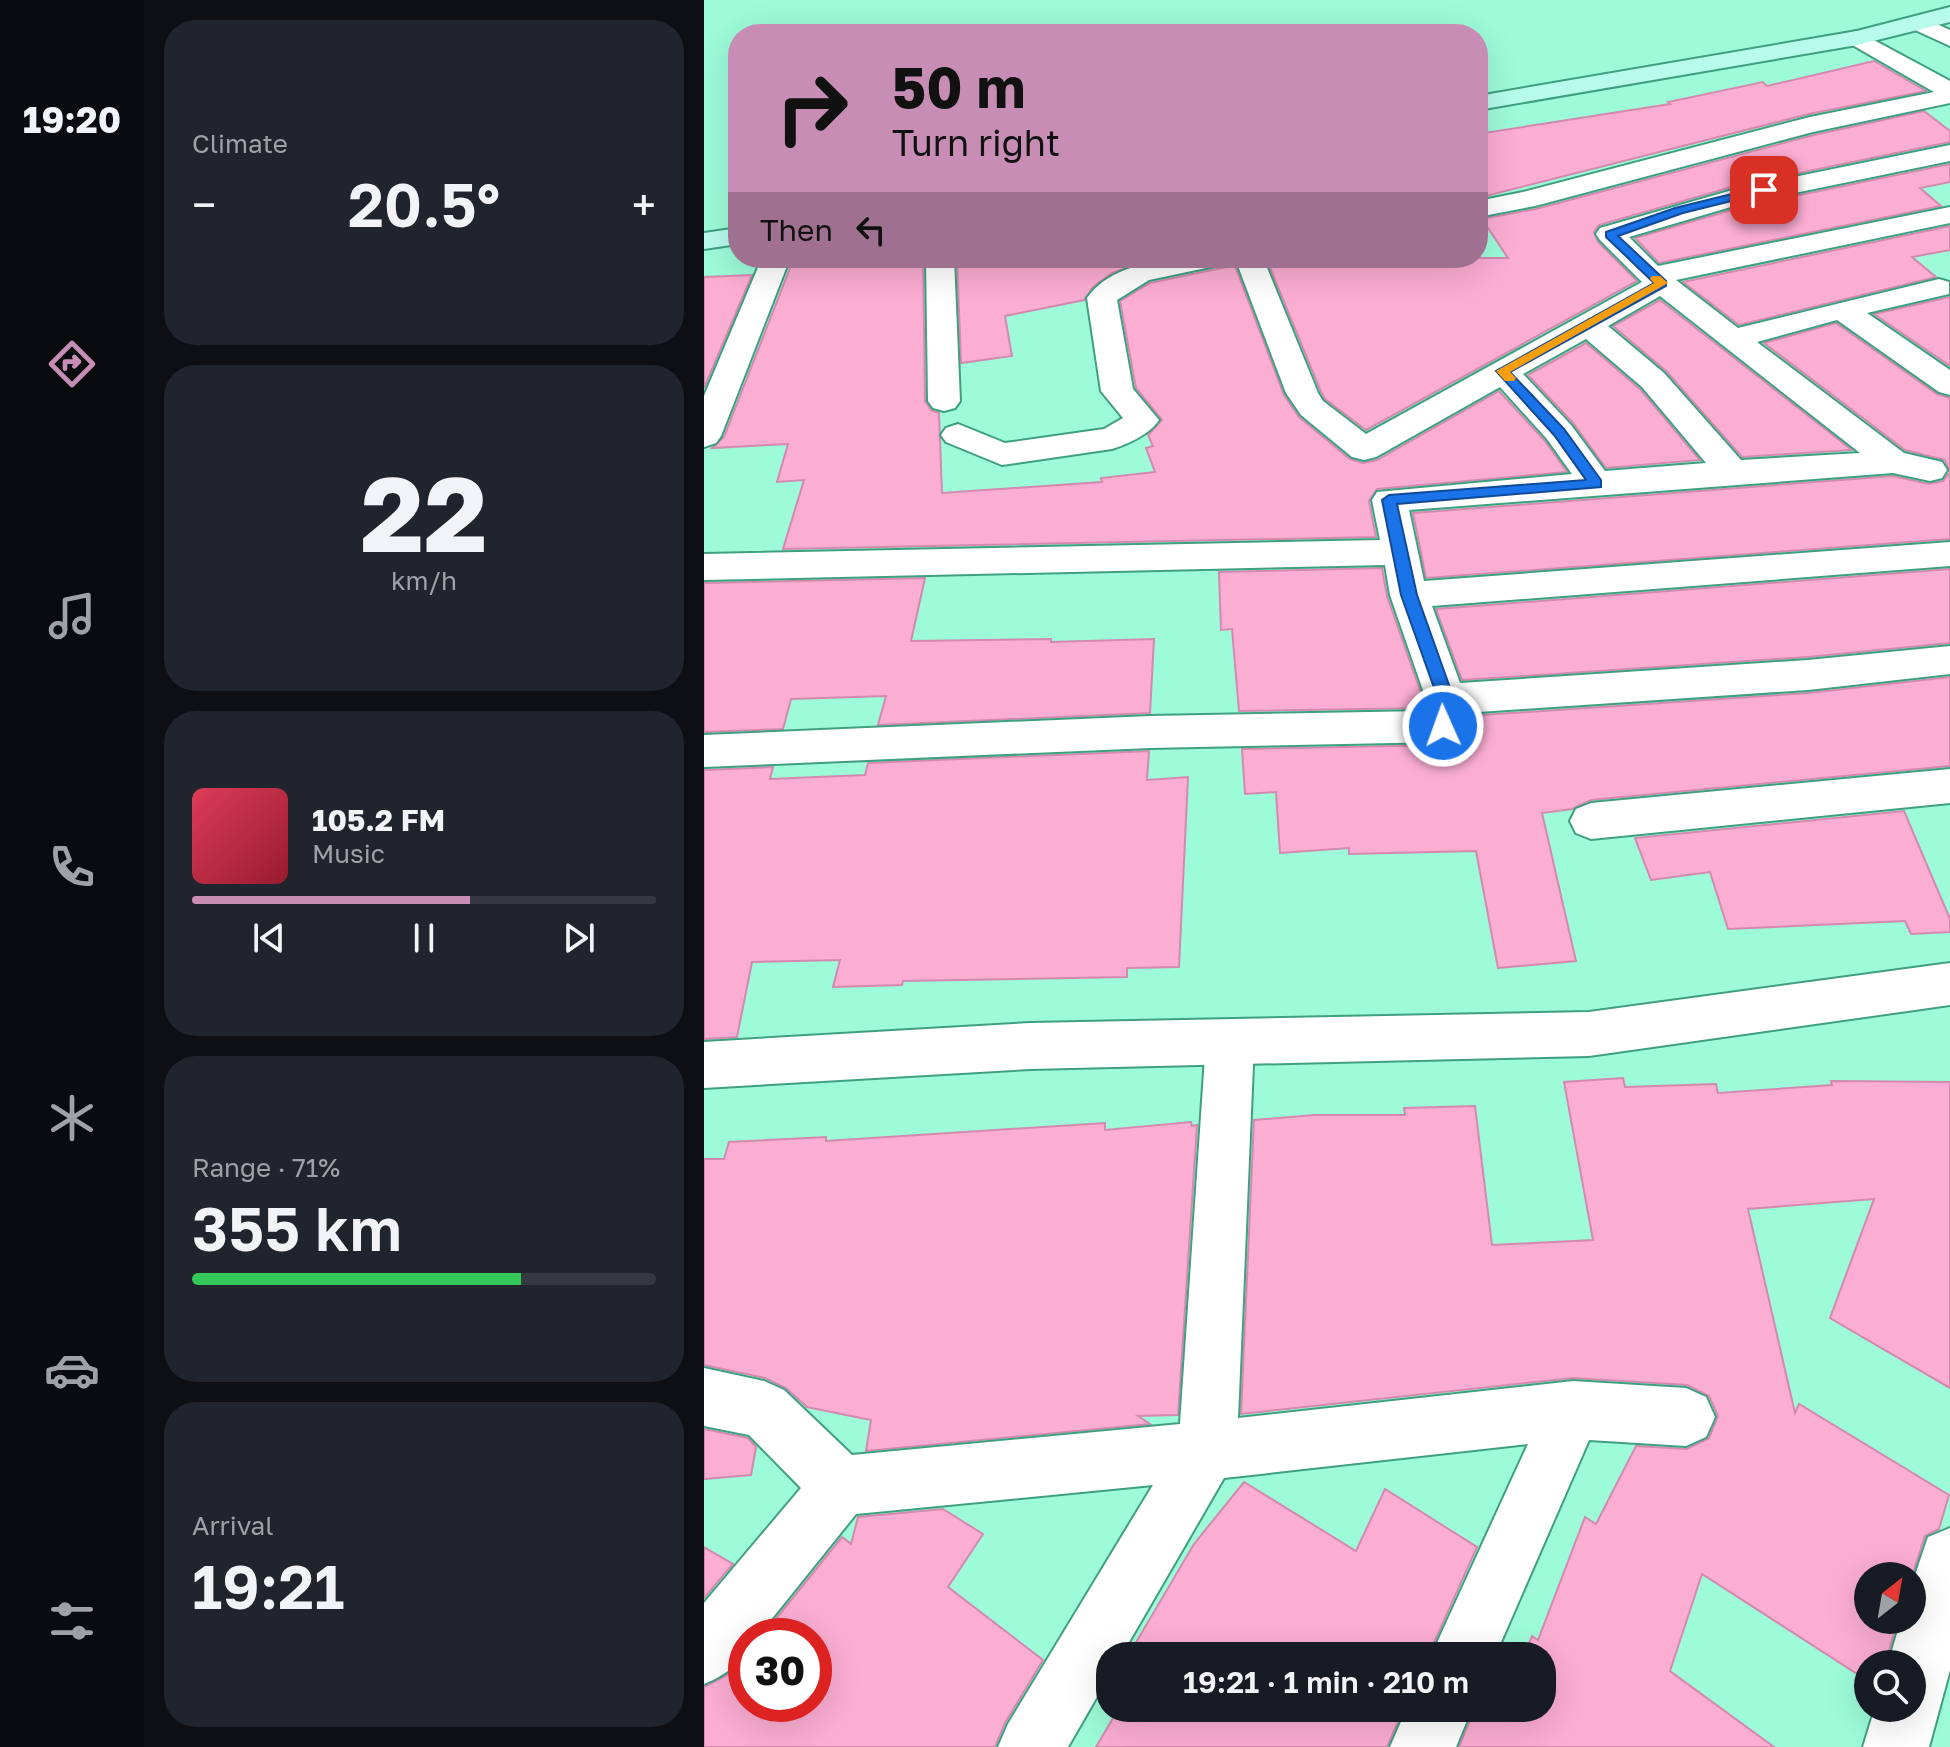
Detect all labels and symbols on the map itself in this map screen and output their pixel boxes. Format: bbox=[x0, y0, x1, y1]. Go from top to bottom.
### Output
pin bbox=[1730, 156, 1798, 224]
position arrow bbox=[1401, 684, 1485, 768]
north arrow bbox=[1854, 1562, 1926, 1634]
speed limit sign: 30 bbox=[728, 1618, 832, 1722]

